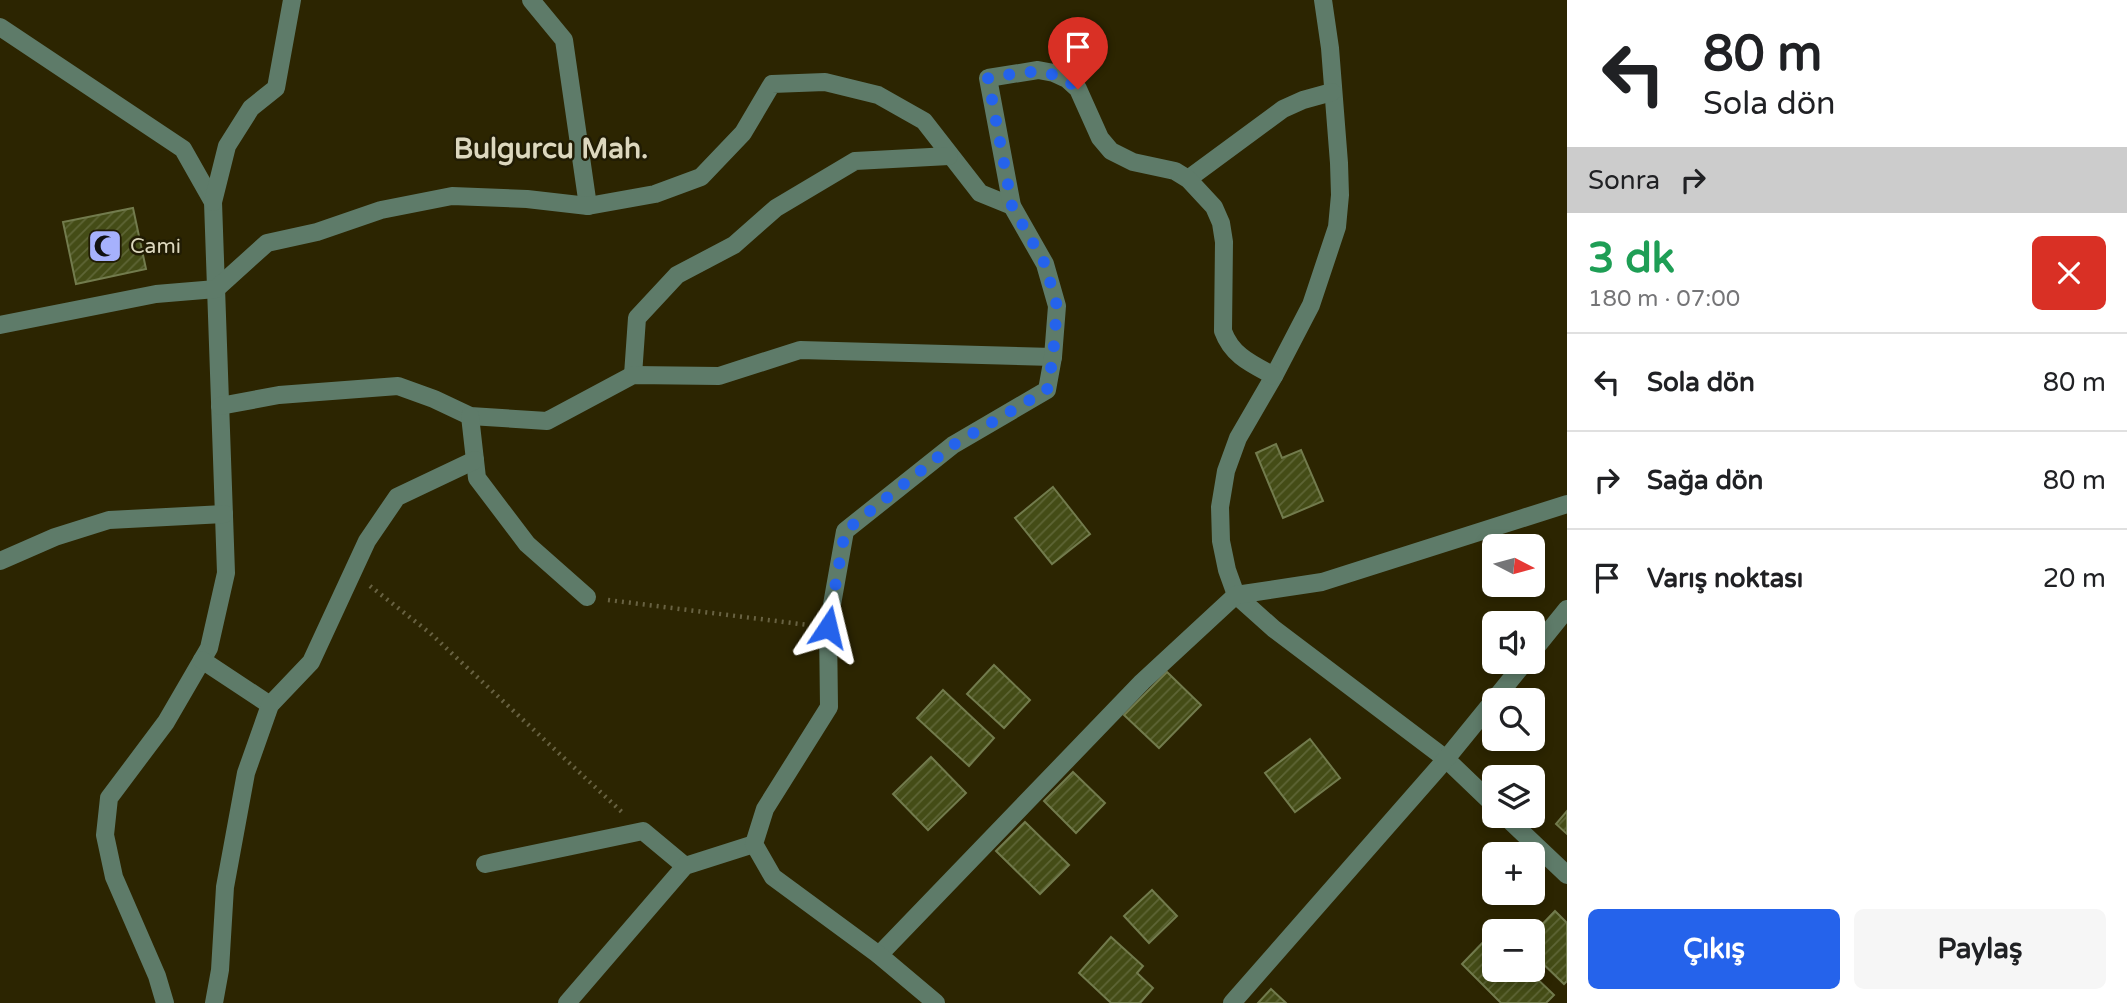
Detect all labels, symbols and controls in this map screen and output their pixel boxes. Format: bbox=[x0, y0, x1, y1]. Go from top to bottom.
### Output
pin bbox=[1048, 17, 1108, 89]
text: 80 m bbox=[1703, 25, 1822, 84]
icon: arrive bbox=[1059, 28, 1097, 66]
icon: left bbox=[1588, 28, 1679, 119]
text: Sola dön bbox=[1703, 85, 1836, 123]
district label: Bulgurcu Mah. bbox=[454, 132, 648, 166]
icon: right bbox=[1674, 161, 1712, 199]
text: Sonra bbox=[1588, 165, 1660, 196]
mosque icon: Cami bbox=[86, 227, 124, 265]
text: 3 dk bbox=[1588, 233, 1675, 284]
place label: Cami bbox=[130, 234, 181, 259]
button: close bbox=[2032, 236, 2106, 310]
text: 180 m · 07:00 bbox=[1588, 285, 1740, 313]
icon: left bbox=[1588, 363, 1626, 401]
text: Sola dön bbox=[1647, 367, 1755, 398]
text: 80 m bbox=[2043, 367, 2106, 398]
icon: right bbox=[1588, 461, 1626, 499]
text: Sağa dön bbox=[1647, 465, 1763, 496]
text: 80 m bbox=[2043, 465, 2106, 496]
north arrow bbox=[1482, 534, 1545, 597]
map controls bbox=[1482, 534, 1545, 982]
icon: arrive bbox=[1588, 559, 1626, 597]
text: Varış noktası bbox=[1647, 563, 1803, 594]
text: 20 m bbox=[2043, 563, 2106, 594]
position arrow bbox=[791, 590, 865, 664]
button: sound bbox=[1482, 611, 1545, 674]
button: search bbox=[1482, 688, 1545, 751]
button: layers bbox=[1482, 765, 1545, 828]
button: + bbox=[1482, 842, 1545, 905]
button: Çıkış bbox=[1588, 909, 1840, 989]
button: Paylaş bbox=[1854, 909, 2106, 989]
button: − bbox=[1482, 919, 1545, 982]

